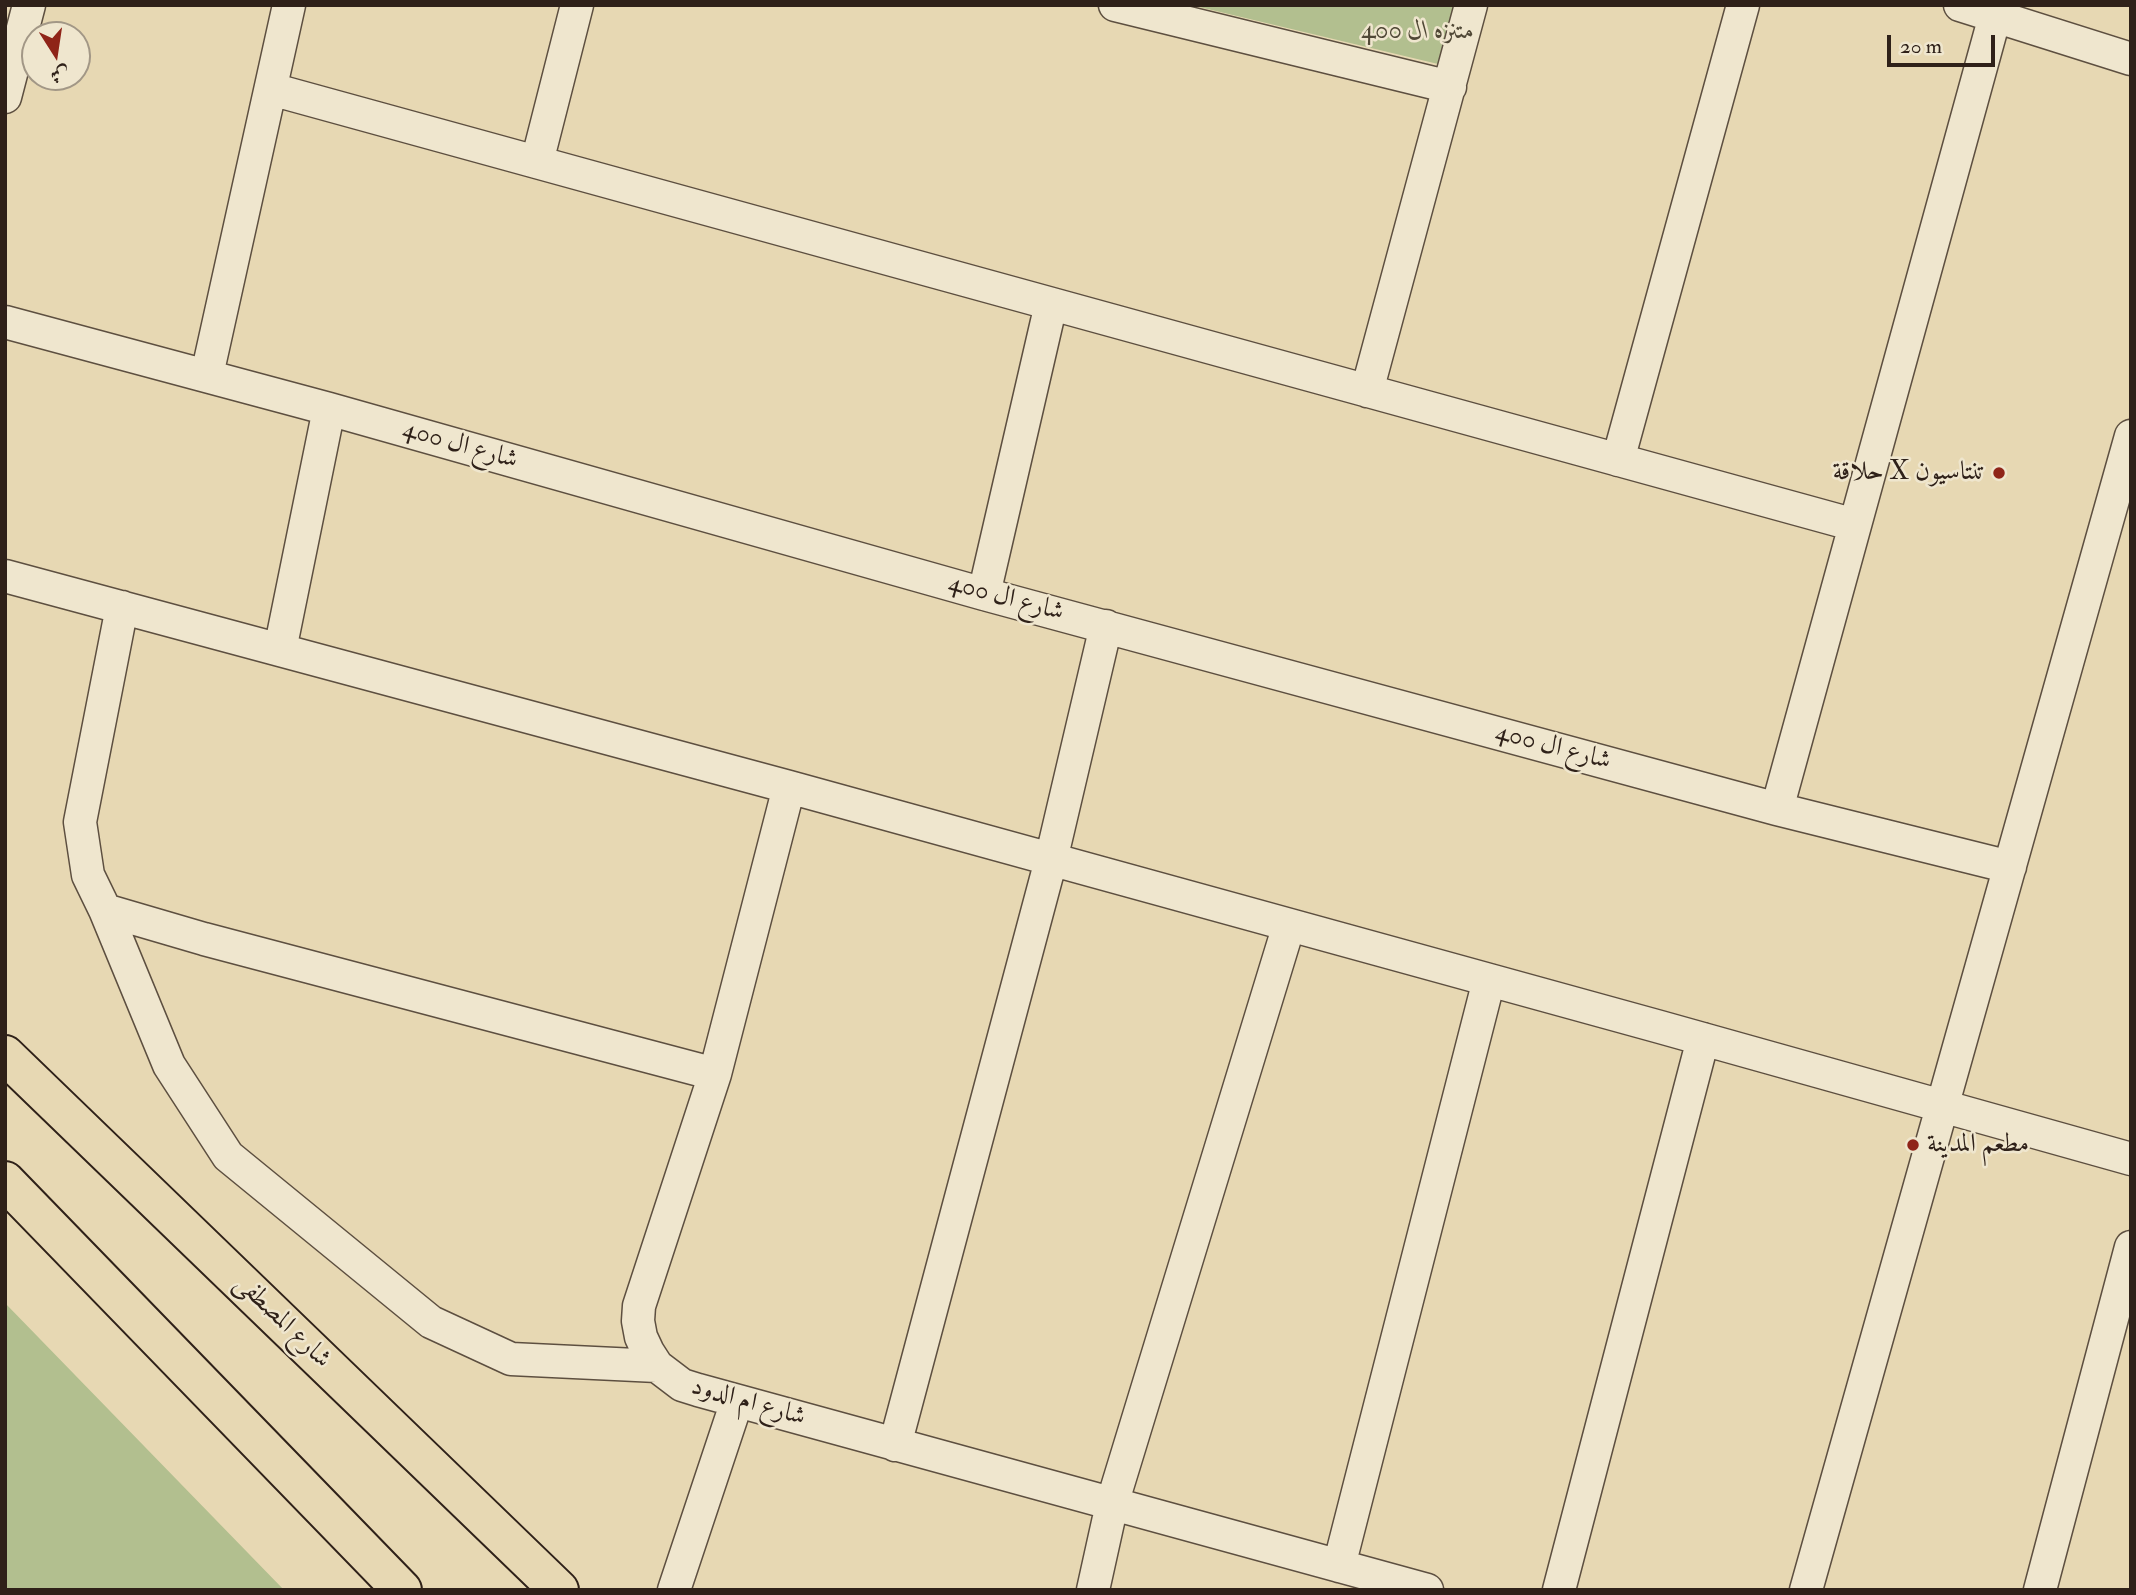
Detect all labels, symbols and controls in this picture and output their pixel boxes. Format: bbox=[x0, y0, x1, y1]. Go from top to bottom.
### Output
park label: متنزه ال 400 bbox=[1361, 16, 1475, 48]
north arrow bbox=[21, 21, 91, 91]
scale bar bbox=[1891, 21, 2000, 65]
text: 20 m bbox=[1900, 33, 1942, 60]
text: ش bbox=[48, 61, 72, 88]
street label: شارع ال 400 bbox=[399, 415, 521, 477]
place label: حلاقة X تنتاسيون bbox=[1833, 457, 1985, 489]
marker: حلاقة X تنتاسيون bbox=[1991, 465, 2007, 481]
street label: شارع ال 400 bbox=[945, 569, 1067, 629]
street label: شارع ال 400 bbox=[1492, 718, 1614, 778]
place label: مطعم المدينة bbox=[1927, 1129, 2029, 1161]
marker: مطعم المدينة bbox=[1905, 1137, 1921, 1153]
street label: شارع المصطفى bbox=[227, 1268, 337, 1376]
street label: شارع ام الدود bbox=[687, 1372, 809, 1434]

